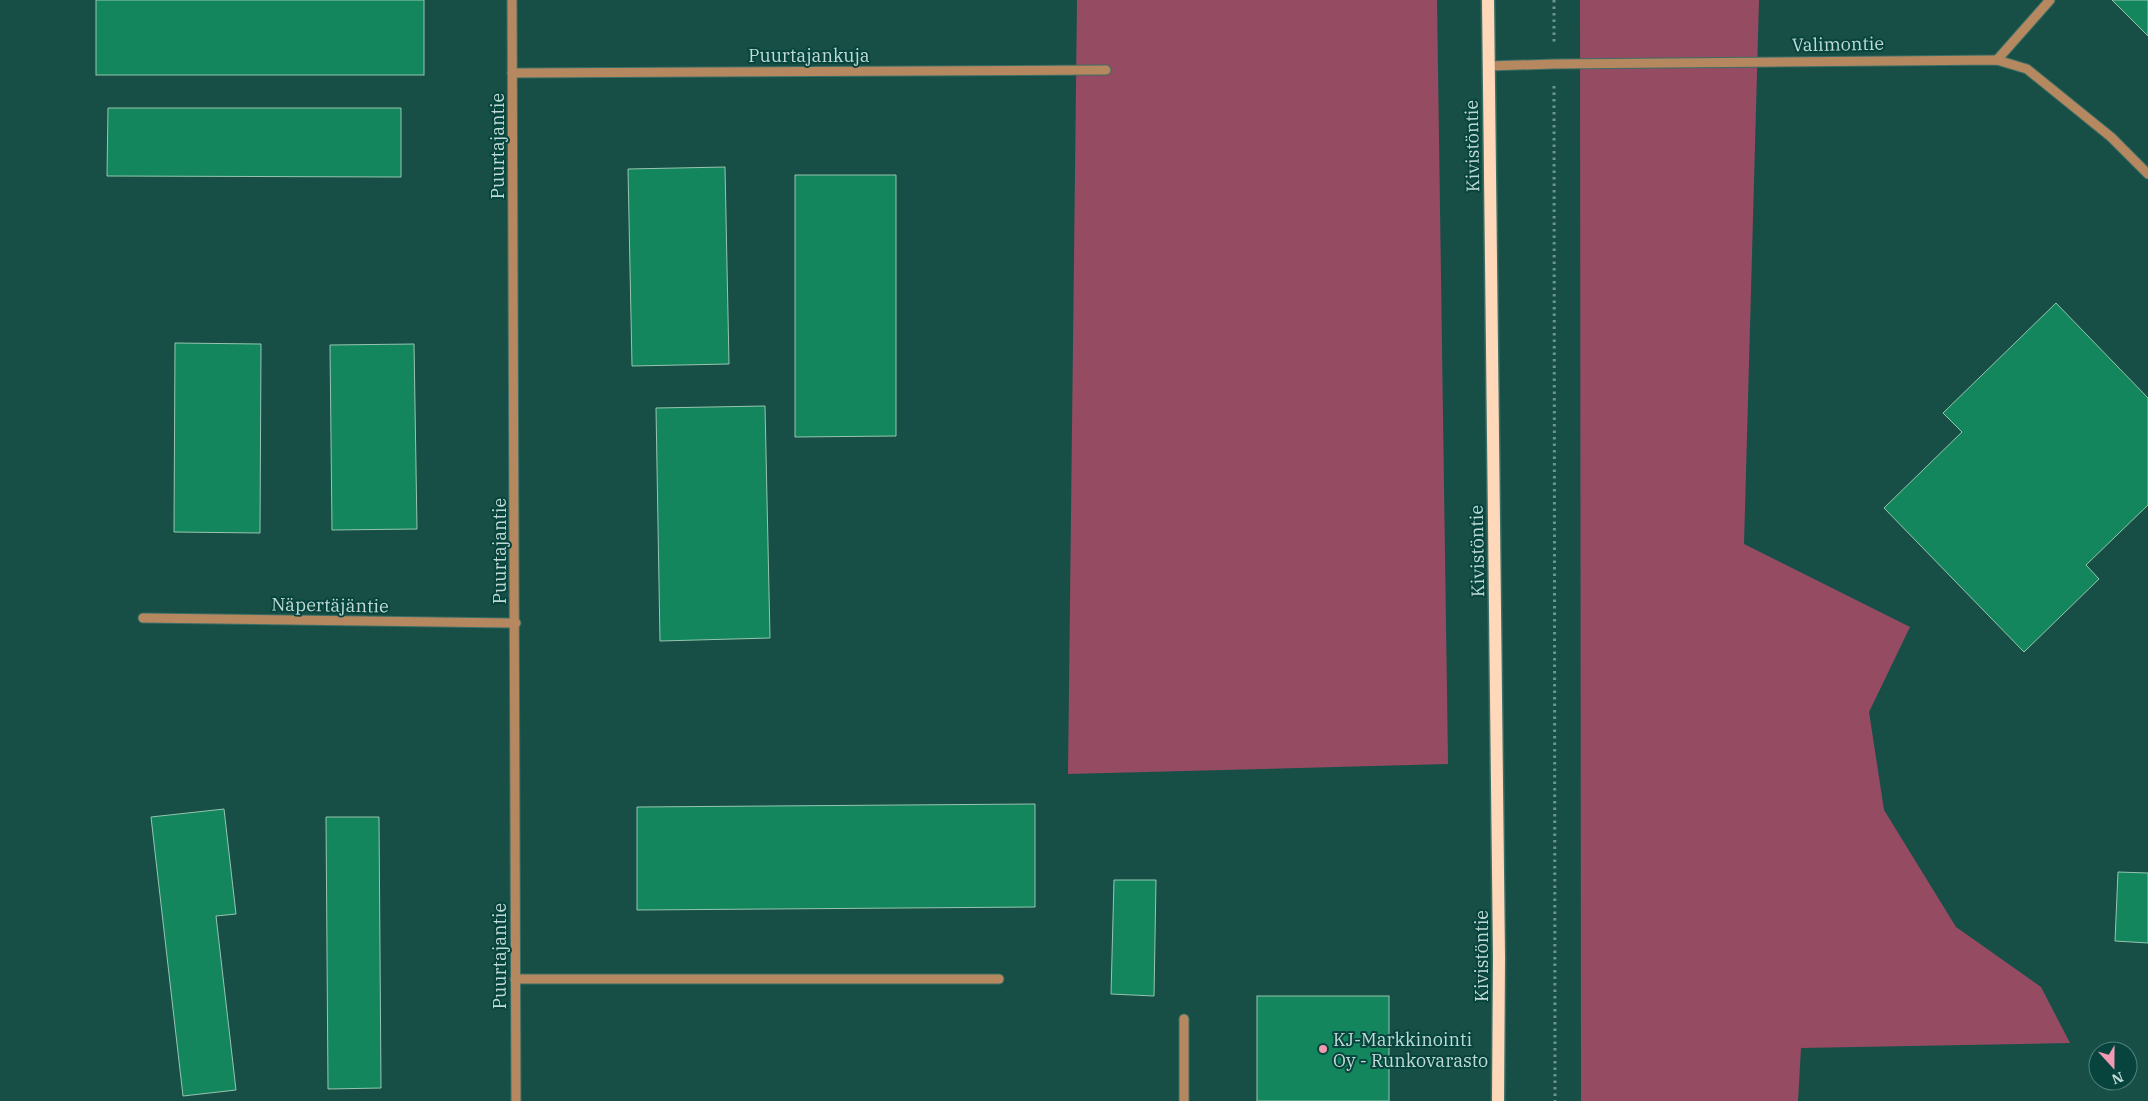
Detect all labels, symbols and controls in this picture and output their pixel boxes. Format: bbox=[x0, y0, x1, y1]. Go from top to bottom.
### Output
street label: Valimontie bbox=[1792, 32, 1884, 56]
street label: Puurtajankuja bbox=[748, 44, 870, 67]
street label: Puurtajantie bbox=[486, 93, 509, 199]
street label: Kivistöntie bbox=[1460, 100, 1484, 192]
street label: Puurtajantie bbox=[488, 498, 511, 604]
street label: Kivistöntie bbox=[1465, 505, 1489, 597]
street label: Näpertäjäntie bbox=[271, 592, 389, 618]
street label: Puurtajantie bbox=[488, 903, 511, 1009]
street label: Kivistöntie bbox=[1470, 910, 1493, 1002]
place label: KJ-Markkinointi Oy - Runkovarasto bbox=[1333, 1028, 1488, 1072]
north arrow bbox=[2088, 1041, 2138, 1091]
marker: KJ-Markkinointi Oy - Runkovarasto bbox=[1317, 1043, 1329, 1055]
text: N bbox=[2109, 1068, 2126, 1089]

